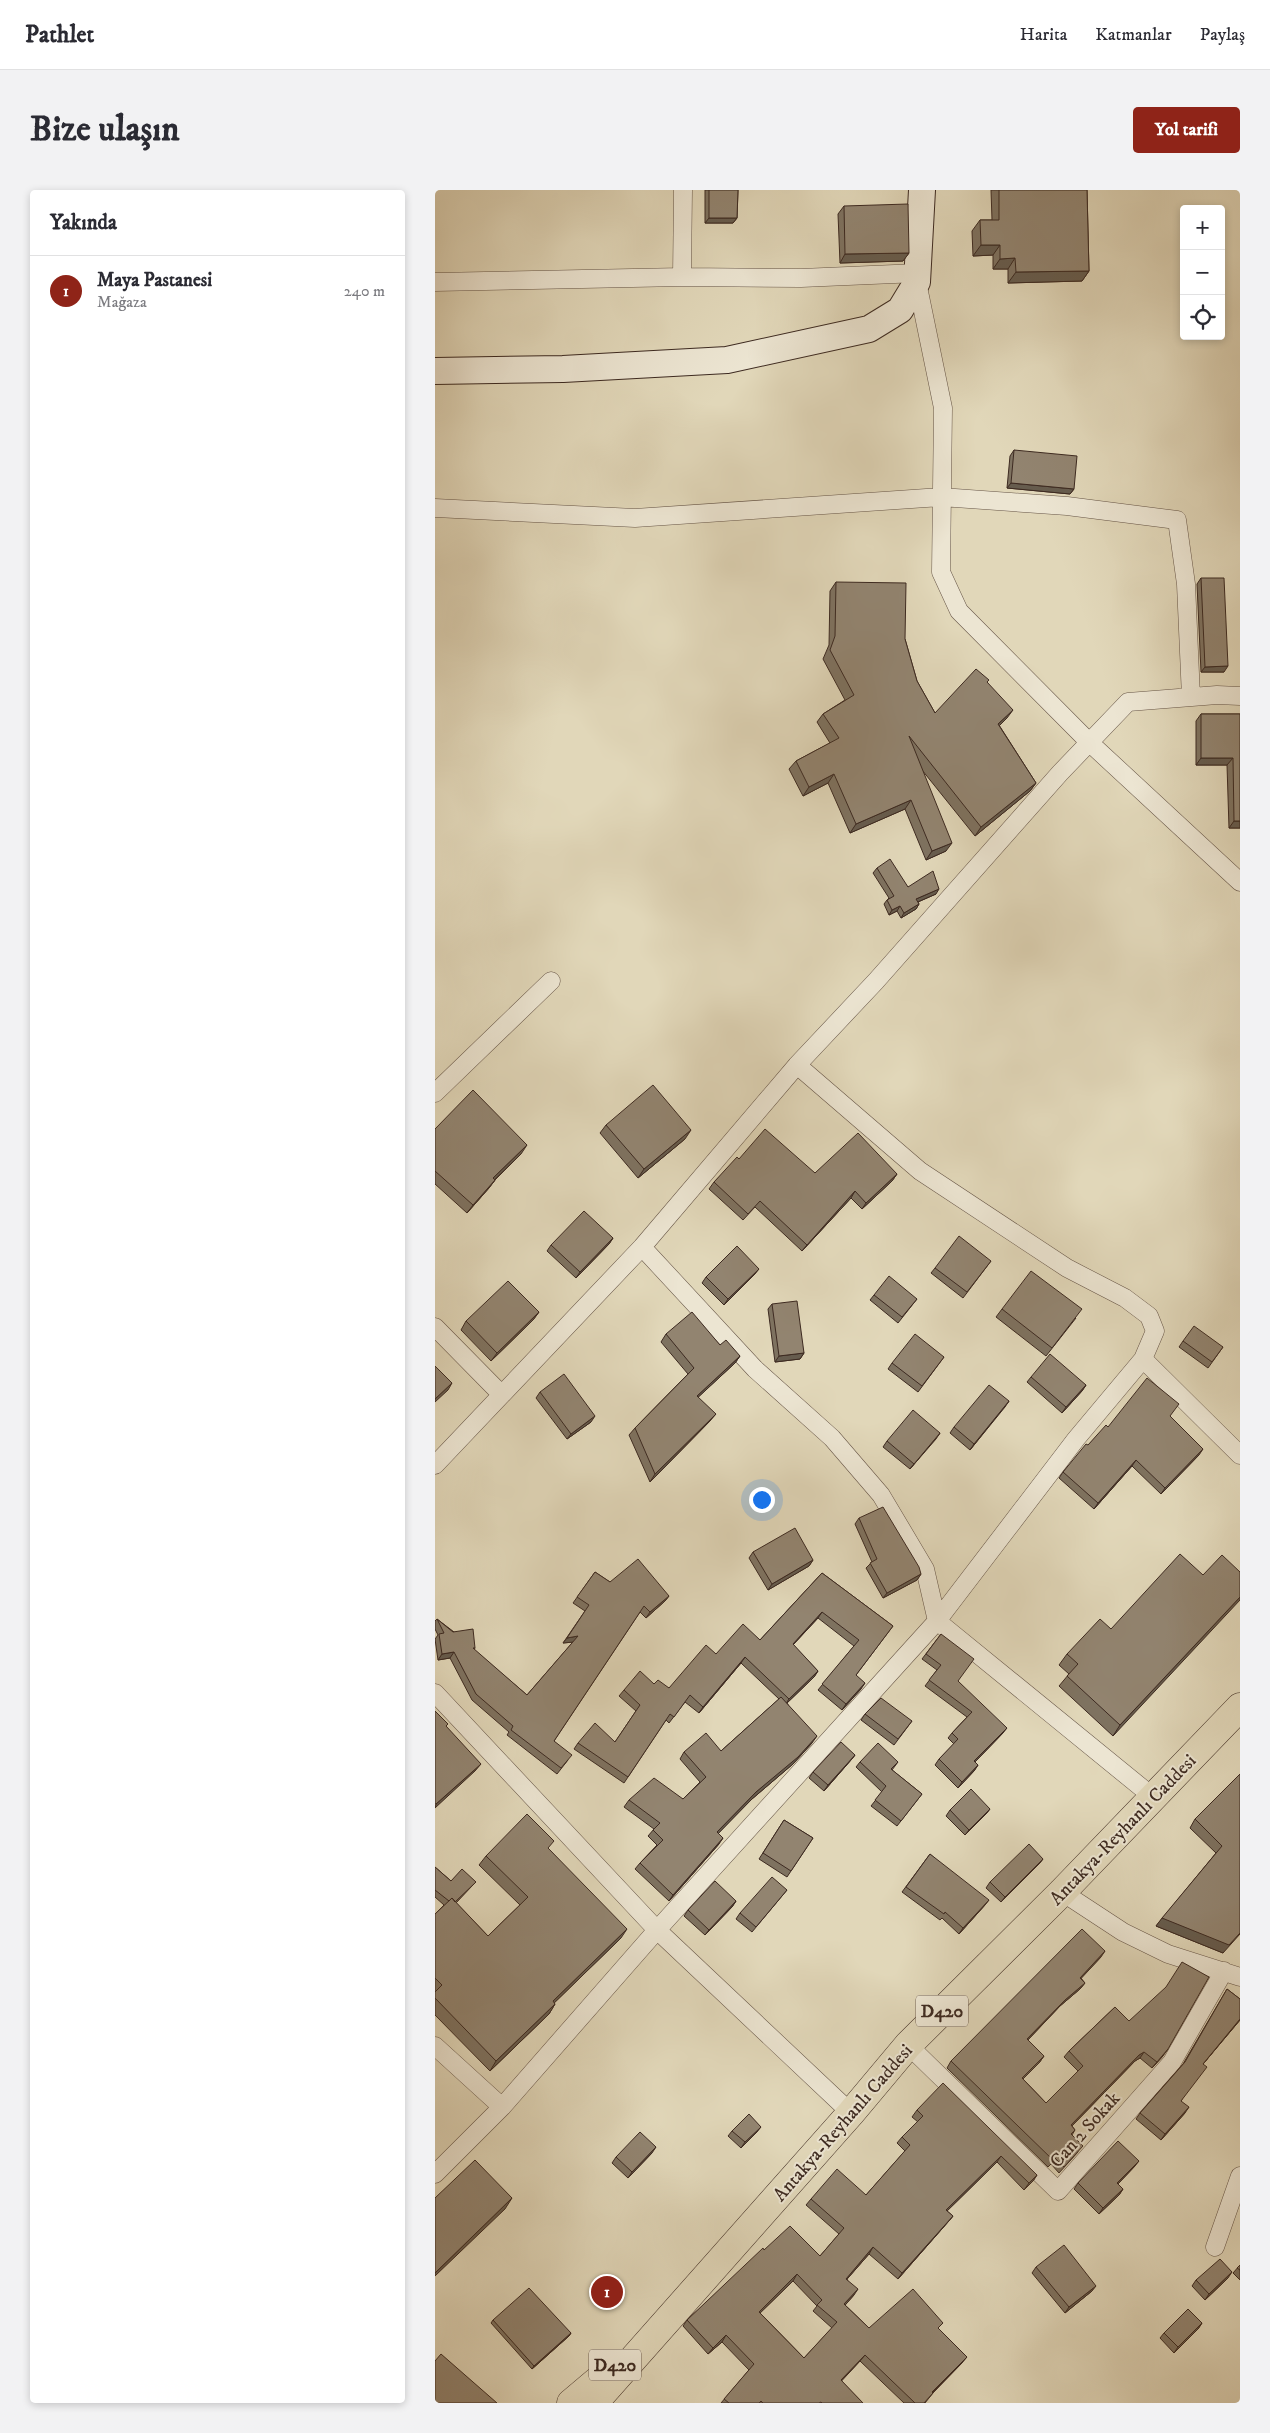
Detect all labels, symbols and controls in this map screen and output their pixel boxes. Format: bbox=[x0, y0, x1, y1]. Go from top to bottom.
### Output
text: Pathlet bbox=[25, 20, 94, 50]
text: Harita bbox=[1020, 24, 1067, 46]
text: Katmanlar bbox=[1095, 24, 1172, 46]
text: Paylaş bbox=[1200, 24, 1245, 46]
button: Yol tarifi bbox=[1133, 107, 1240, 153]
text: Bize ulaşın bbox=[30, 108, 180, 152]
map controls bbox=[1180, 205, 1225, 340]
button: + bbox=[1180, 205, 1225, 250]
text: Yakında bbox=[50, 210, 117, 236]
button: − bbox=[1180, 250, 1225, 295]
text: Maya Pastanesi bbox=[97, 269, 212, 292]
text: 1 bbox=[63, 281, 69, 301]
text: 240 m bbox=[344, 281, 385, 301]
text: Mağaza bbox=[97, 292, 147, 312]
button: locate bbox=[1180, 295, 1225, 340]
your location bbox=[749, 1487, 775, 1513]
street label: Antakya-Reyhanlı Caddesi bbox=[1045, 1750, 1201, 1910]
road number: D420 bbox=[916, 1995, 968, 2026]
street label: Antakya-Reyhanlı Caddesi bbox=[769, 2040, 918, 2206]
street label: Can 2 Sokak bbox=[1045, 2087, 1126, 2173]
pin: 1 bbox=[591, 2273, 623, 2311]
road number: D420 bbox=[589, 2350, 641, 2380]

